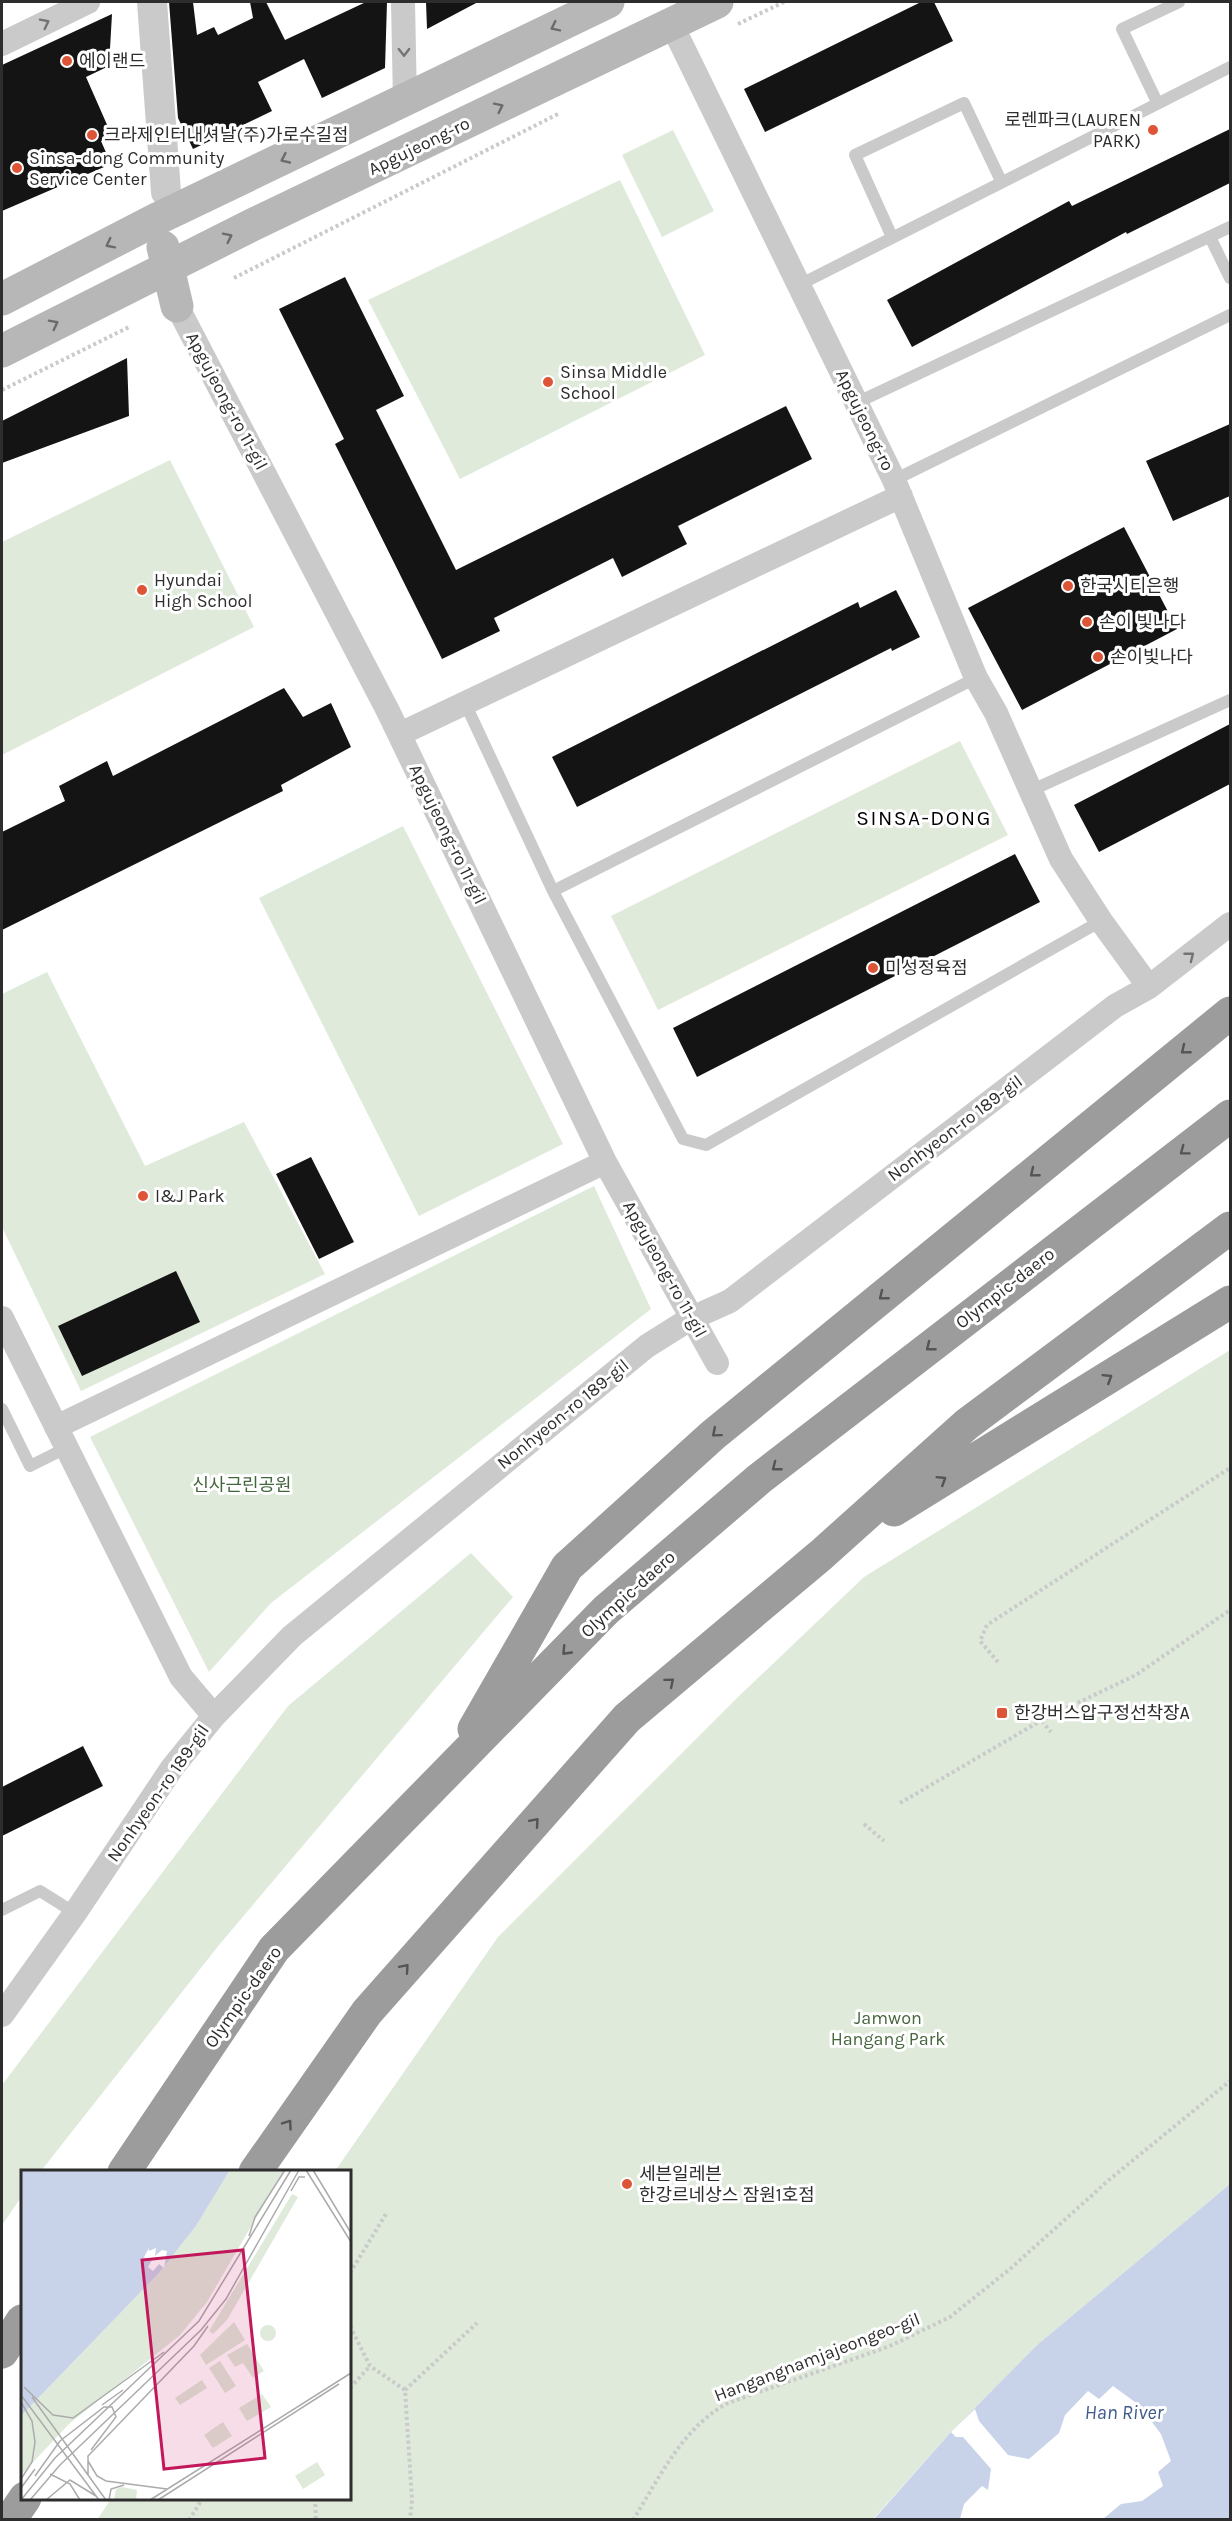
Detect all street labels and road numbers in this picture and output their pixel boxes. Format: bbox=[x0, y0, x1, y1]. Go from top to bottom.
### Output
street label: Apgujeong-ro bbox=[365, 112, 473, 180]
street label: Apgujeong-ro 11-gil bbox=[181, 328, 273, 474]
street label: Apgujeong-ro bbox=[831, 366, 899, 474]
street label: Apgujeong-ro 11-gil bbox=[405, 760, 491, 908]
street label: Nonhyeon-ro 189-gil bbox=[883, 1070, 1027, 1186]
street label: Apgujeong-ro 11-gil bbox=[618, 1197, 712, 1341]
street label: Olympic-daero bbox=[951, 1243, 1059, 1333]
street label: Nonhyeon-ro 189-gil bbox=[493, 1354, 633, 1474]
street label: Olympic-daero bbox=[576, 1546, 680, 1642]
street label: Nonhyeon-ro 189-gil bbox=[102, 1720, 214, 1866]
street label: Olympic-daero bbox=[200, 1942, 286, 2052]
street label: Hangangnamjajeongeo-gil bbox=[711, 2308, 923, 2406]

